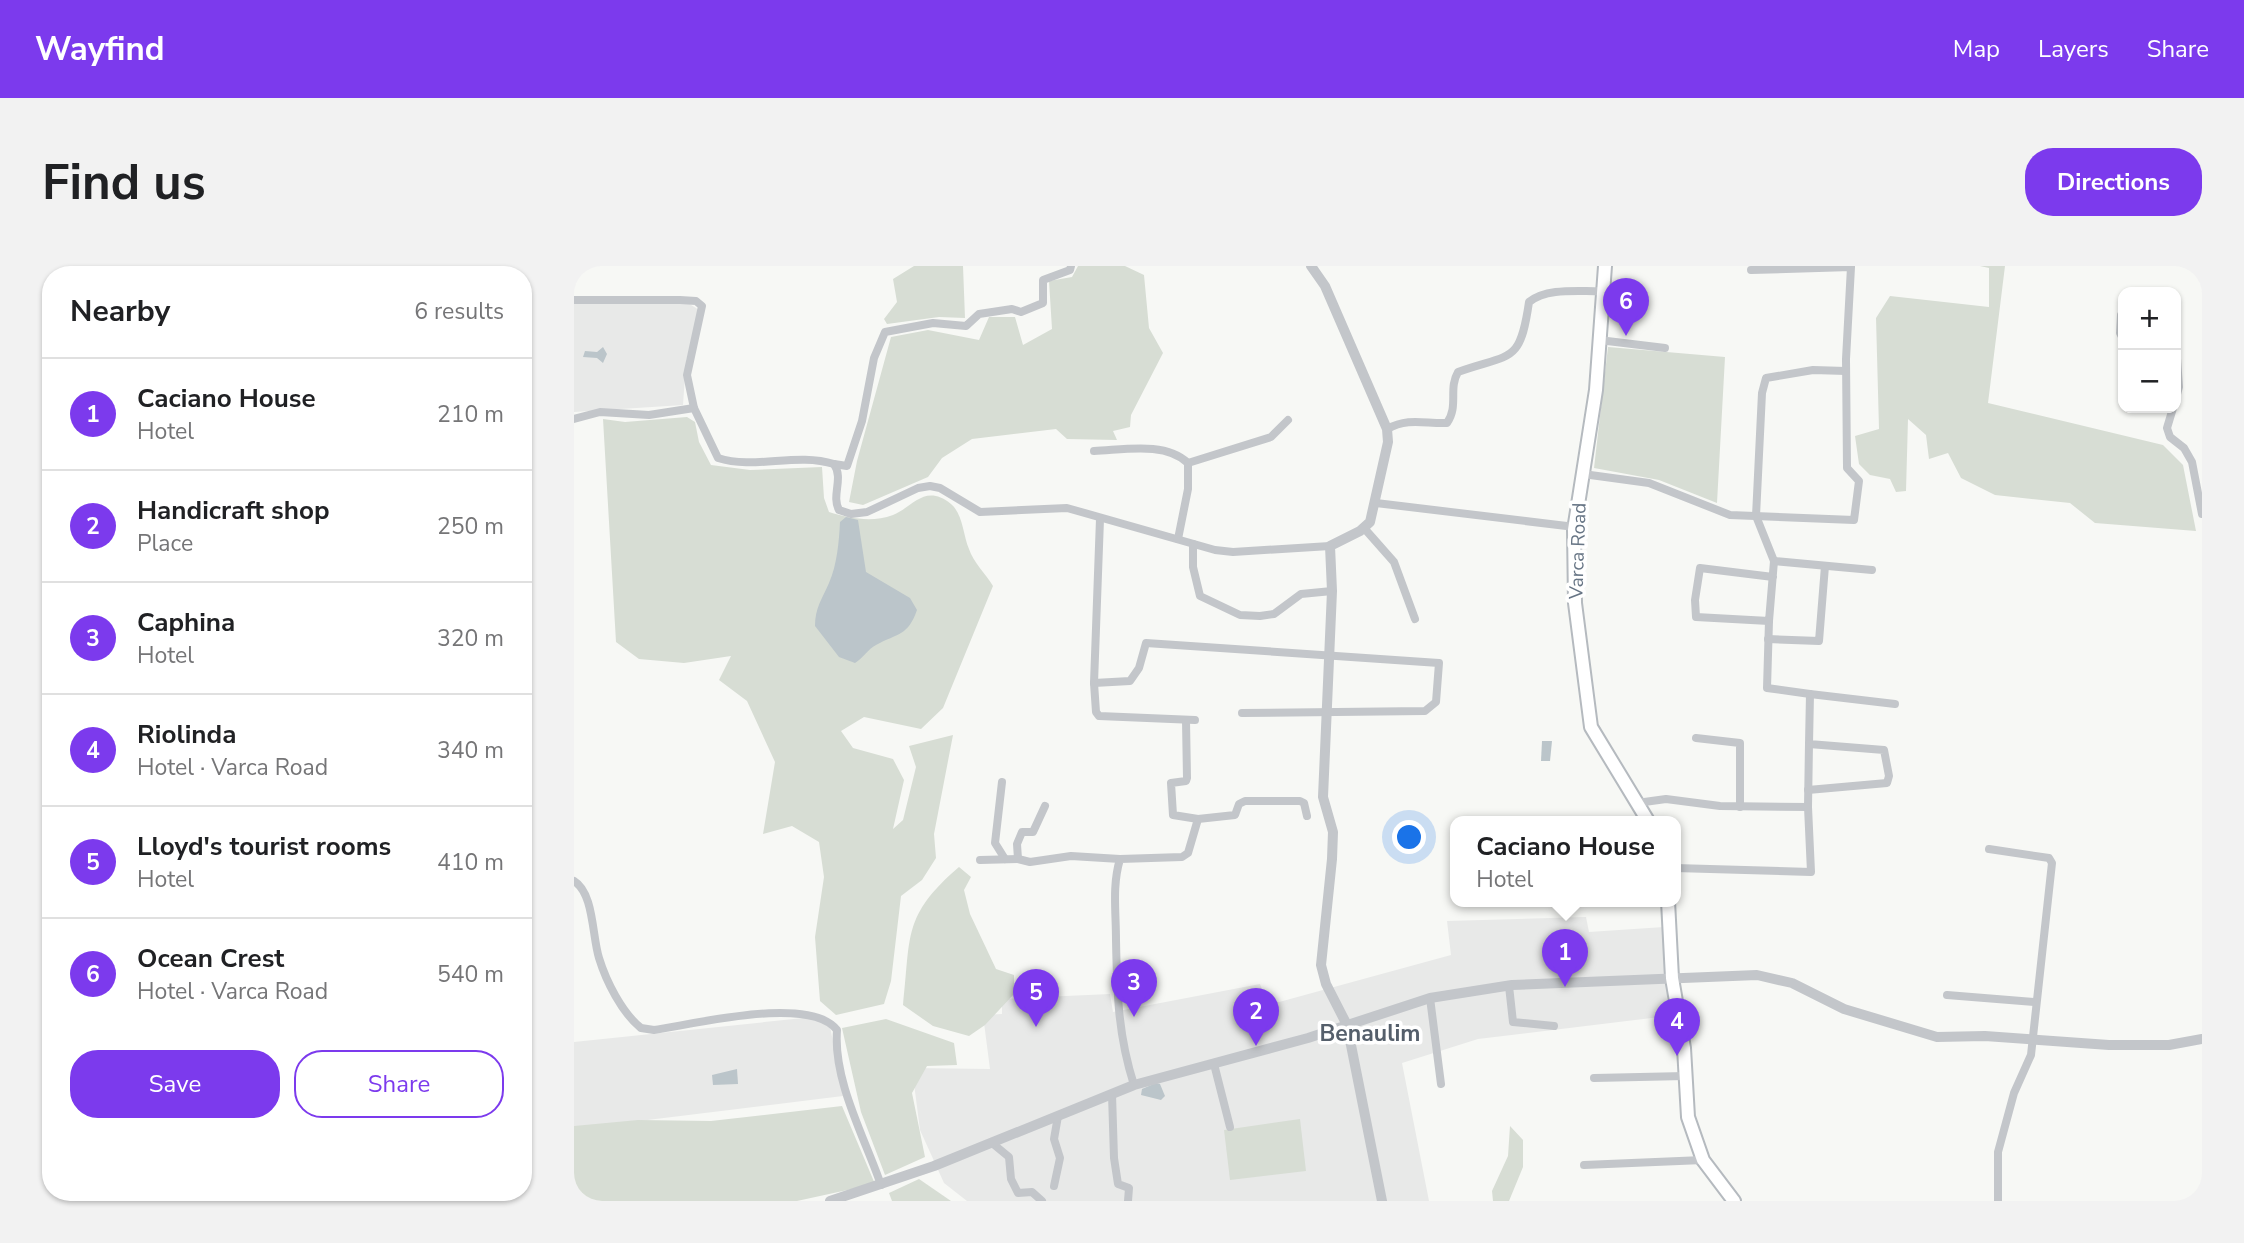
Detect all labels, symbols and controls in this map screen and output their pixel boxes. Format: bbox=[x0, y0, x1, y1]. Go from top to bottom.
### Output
text: Wayfind bbox=[35, 27, 165, 72]
text: Map bbox=[1953, 33, 2000, 65]
text: Layers bbox=[2038, 33, 2109, 65]
text: Share bbox=[2147, 33, 2209, 65]
button: Directions bbox=[2025, 148, 2202, 216]
text: Find us bbox=[42, 149, 206, 216]
pin: 6 bbox=[1603, 278, 1649, 336]
map controls bbox=[2118, 287, 2181, 413]
button: + bbox=[2118, 287, 2181, 350]
text: Nearby bbox=[70, 291, 170, 332]
text: 6 results bbox=[414, 296, 504, 327]
button: − bbox=[2118, 350, 2181, 413]
text: Caciano House bbox=[137, 381, 316, 416]
text: 1 bbox=[86, 399, 100, 430]
text: 210 m bbox=[437, 399, 504, 430]
text: Hotel bbox=[137, 416, 194, 447]
text: Handicraft shop bbox=[137, 493, 330, 528]
street label: Varca Road bbox=[1563, 502, 1593, 601]
text: 2 bbox=[86, 511, 100, 542]
text: 250 m bbox=[437, 511, 504, 542]
text: Place bbox=[137, 528, 193, 559]
text: Caphina bbox=[137, 605, 235, 640]
text: 3 bbox=[86, 623, 100, 654]
text: 320 m bbox=[437, 623, 504, 654]
text: Hotel bbox=[137, 640, 194, 671]
text: Riolinda bbox=[137, 717, 236, 752]
text: 4 bbox=[86, 735, 100, 766]
text: 340 m bbox=[437, 735, 504, 766]
text: Hotel · Varca Road bbox=[137, 752, 328, 783]
popup bbox=[1450, 816, 1681, 907]
your location bbox=[1392, 820, 1426, 854]
text: Lloyd's tourist rooms bbox=[137, 829, 391, 864]
text: Caciano House bbox=[1476, 829, 1655, 864]
text: 5 bbox=[86, 847, 100, 878]
text: 410 m bbox=[437, 847, 504, 878]
text: Hotel bbox=[137, 864, 194, 895]
text: Hotel bbox=[1476, 864, 1533, 895]
pin: 1 bbox=[1542, 929, 1588, 987]
text: Ocean Crest bbox=[137, 941, 284, 976]
text: 6 bbox=[86, 959, 100, 990]
text: 540 m bbox=[437, 959, 504, 990]
pin: 3 bbox=[1111, 959, 1157, 1017]
pin: 5 bbox=[1013, 969, 1059, 1027]
text: Hotel · Varca Road bbox=[137, 976, 328, 1007]
pin: 2 bbox=[1233, 988, 1279, 1046]
pin: 4 bbox=[1654, 998, 1700, 1056]
district label: Benaulim bbox=[1319, 1018, 1421, 1049]
button: Save bbox=[70, 1050, 280, 1118]
button: Share bbox=[294, 1050, 504, 1118]

